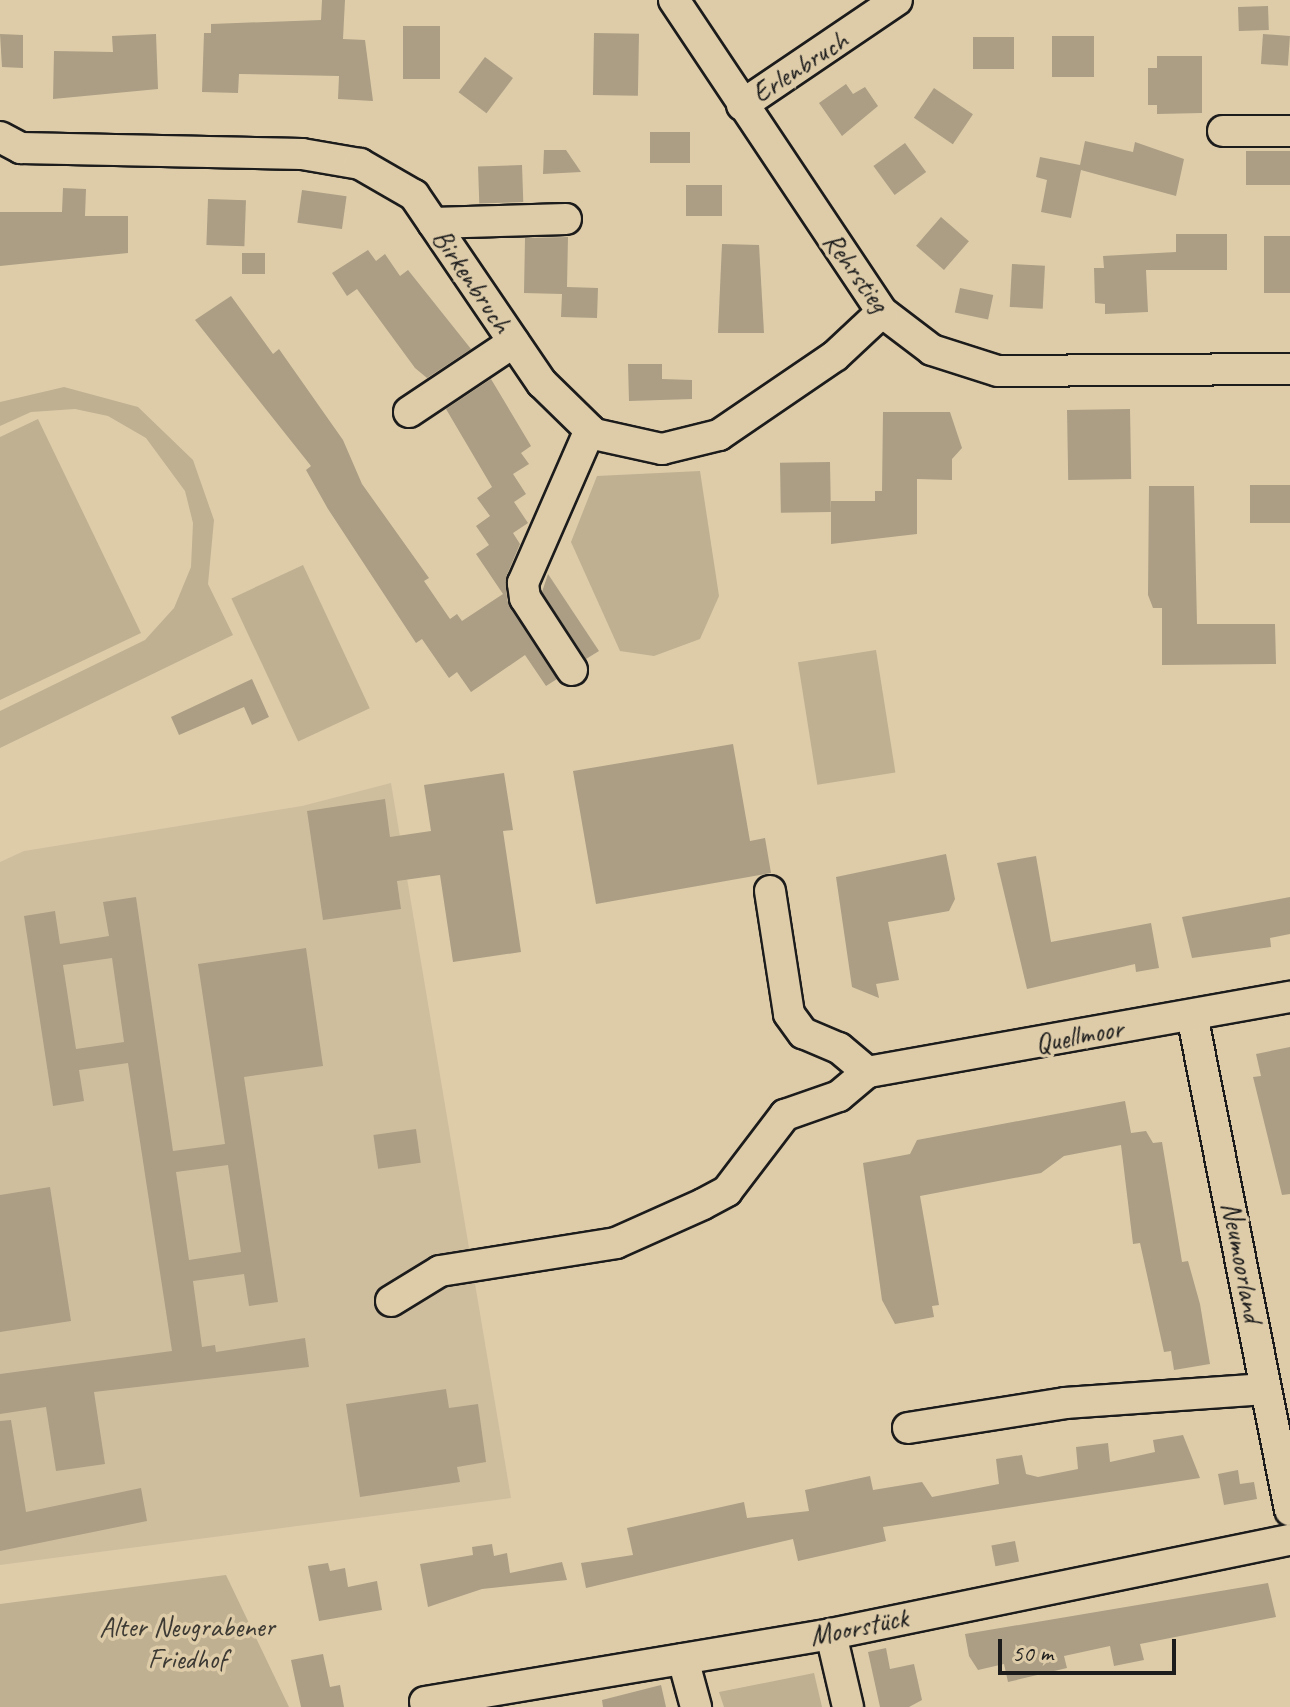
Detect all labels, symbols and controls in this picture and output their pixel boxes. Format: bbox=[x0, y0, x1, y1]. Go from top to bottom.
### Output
street label: Erlenbruch bbox=[746, 24, 854, 110]
street label: Birkenbruch bbox=[425, 223, 519, 339]
street label: Rehrstieg bbox=[816, 226, 896, 318]
street label: Quellmoor bbox=[1032, 1011, 1126, 1061]
street label: Neumoorland bbox=[1214, 1199, 1270, 1325]
street label: Moorstück bbox=[807, 1601, 911, 1653]
park label: Alter Neugrabener Friedhof bbox=[99, 1610, 275, 1676]
scale bar bbox=[1002, 1623, 1180, 1673]
text: 50 m bbox=[1012, 1638, 1053, 1668]

